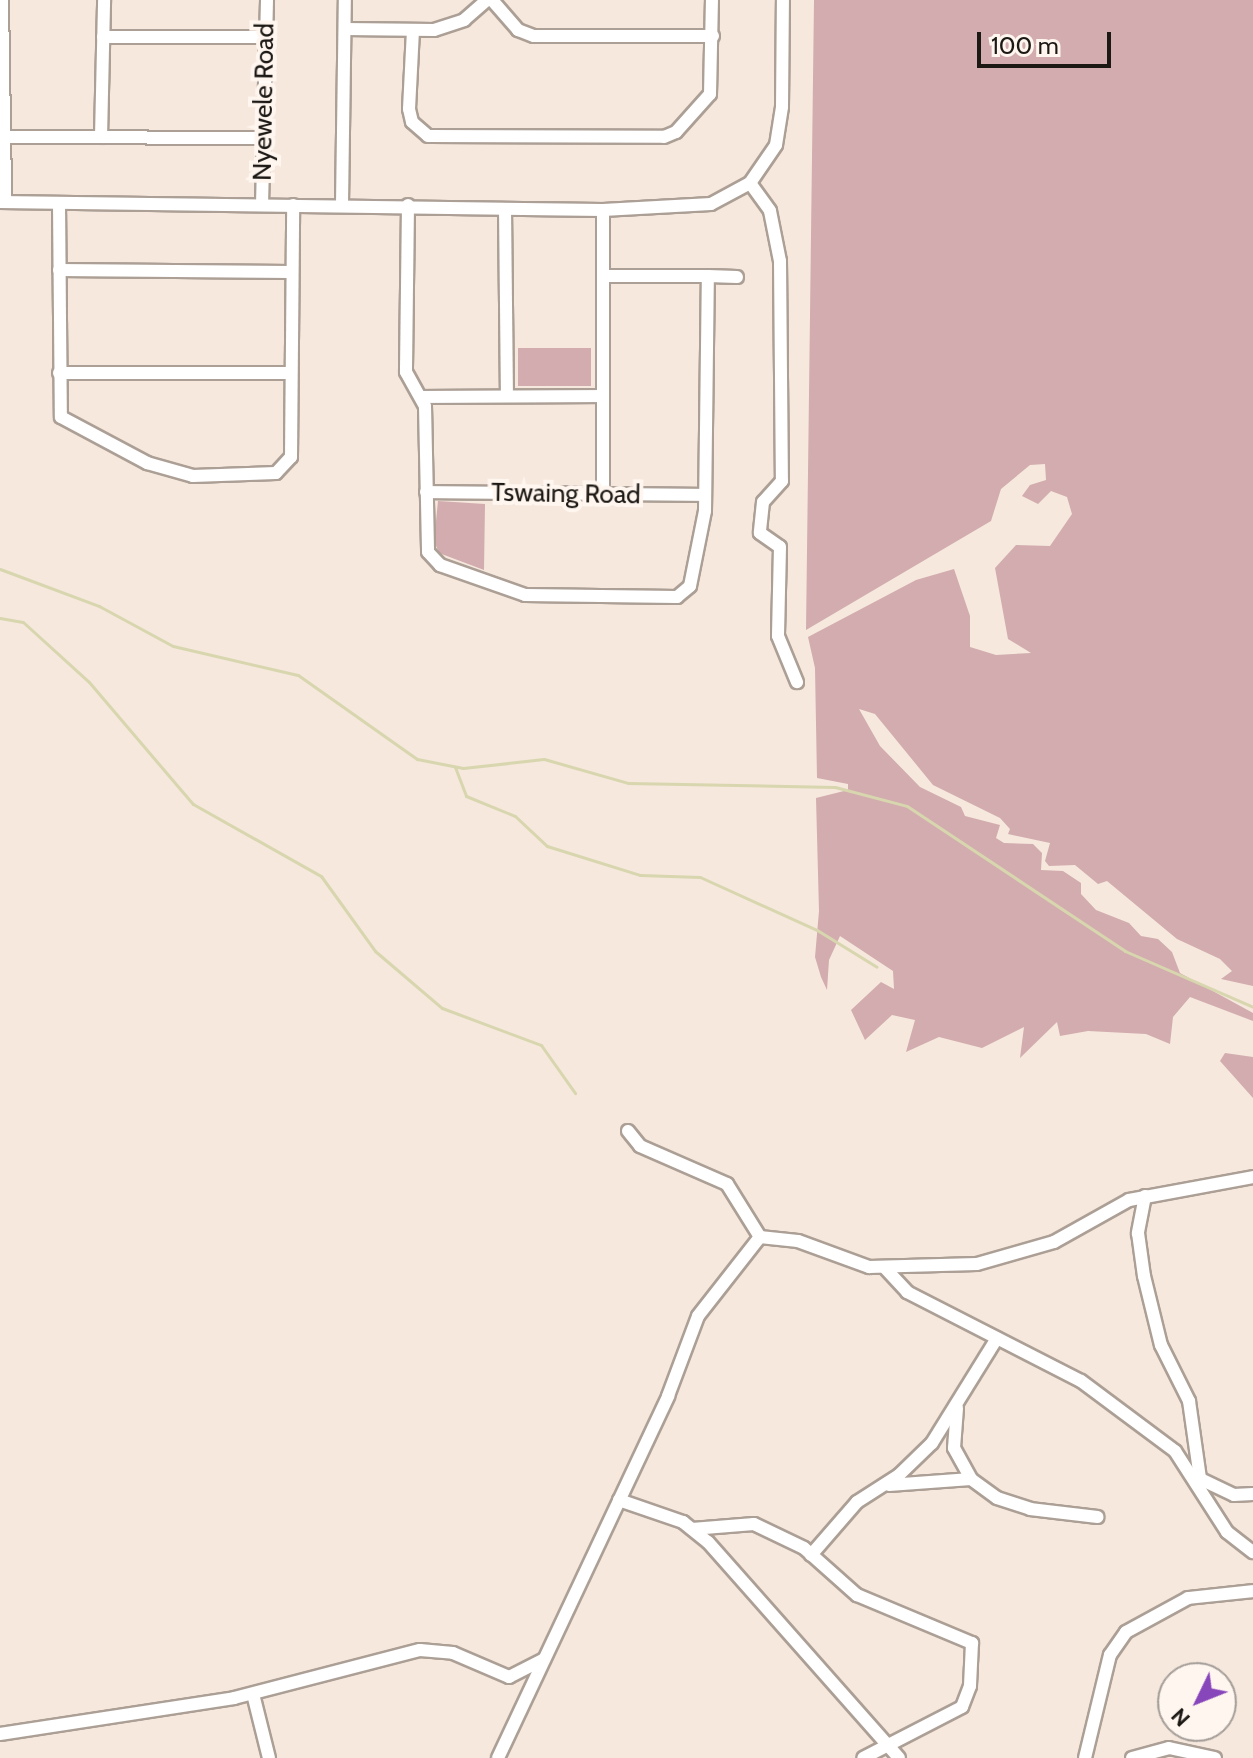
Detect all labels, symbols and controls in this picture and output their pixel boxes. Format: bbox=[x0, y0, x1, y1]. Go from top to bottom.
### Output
scale bar bbox=[981, 16, 1115, 66]
street label: Nyewele Road bbox=[247, 23, 281, 181]
text: 100 m bbox=[991, 31, 1059, 60]
street label: Tswaing Road bbox=[491, 477, 641, 511]
north arrow bbox=[1157, 1662, 1237, 1742]
text: N bbox=[1165, 1702, 1196, 1732]

